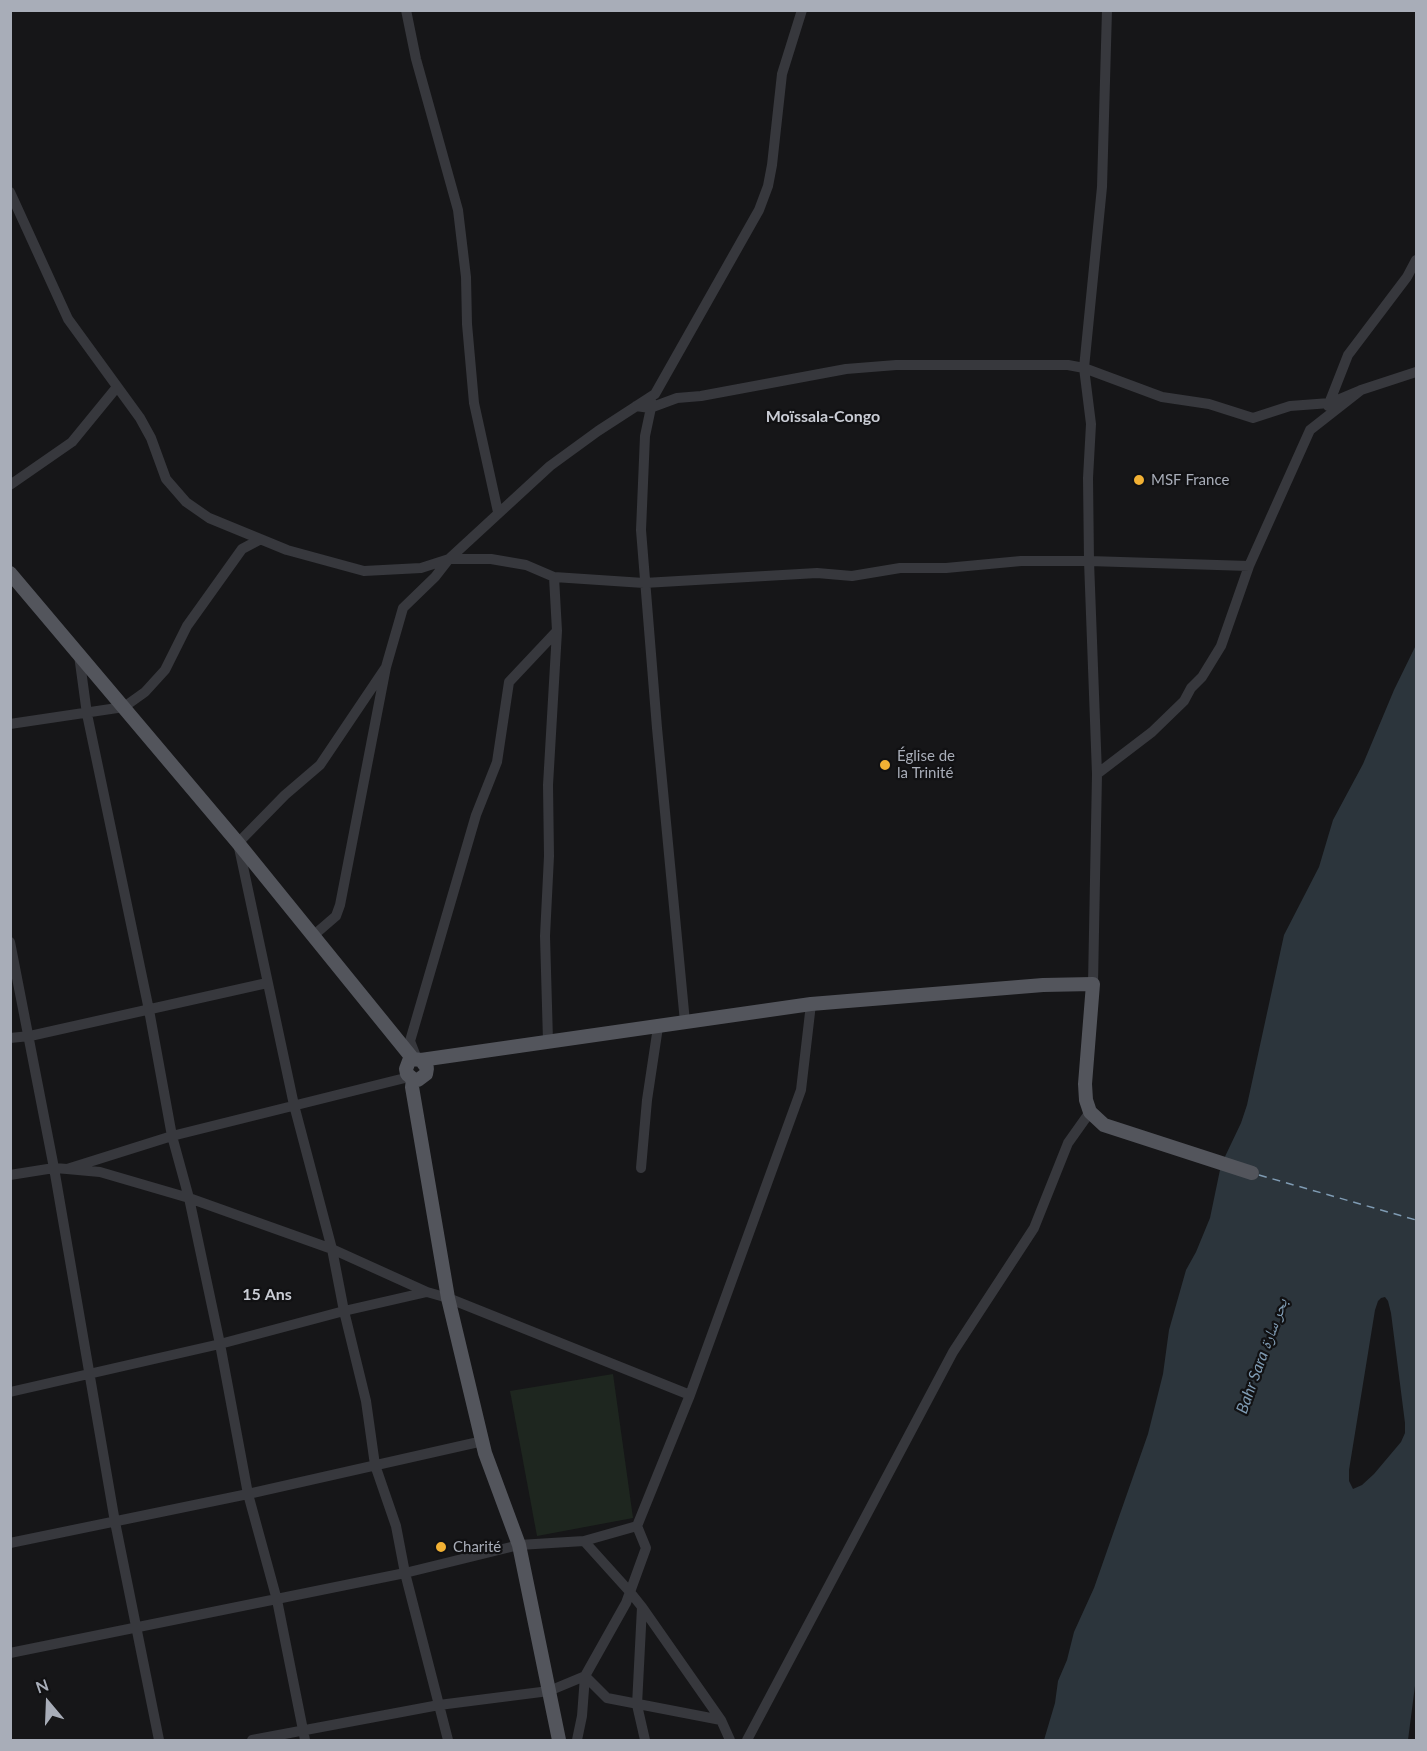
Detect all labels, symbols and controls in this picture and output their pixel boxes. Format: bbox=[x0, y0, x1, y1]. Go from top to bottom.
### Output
district label: Moïssala-Congo bbox=[766, 407, 880, 427]
place label: MSF France bbox=[1151, 471, 1229, 489]
marker: MSF France bbox=[1132, 473, 1146, 487]
place label: Église de la Trinité bbox=[897, 747, 955, 782]
marker: Église de la Trinité bbox=[878, 758, 892, 772]
district label: 15 Ans bbox=[242, 1285, 292, 1305]
water label: Bahr Sara بحر سارة bbox=[1232, 1296, 1292, 1416]
place label: Charité bbox=[453, 1538, 501, 1556]
marker: Charité bbox=[434, 1540, 448, 1554]
north arrow bbox=[18, 1673, 78, 1733]
text: N bbox=[33, 1675, 51, 1696]

